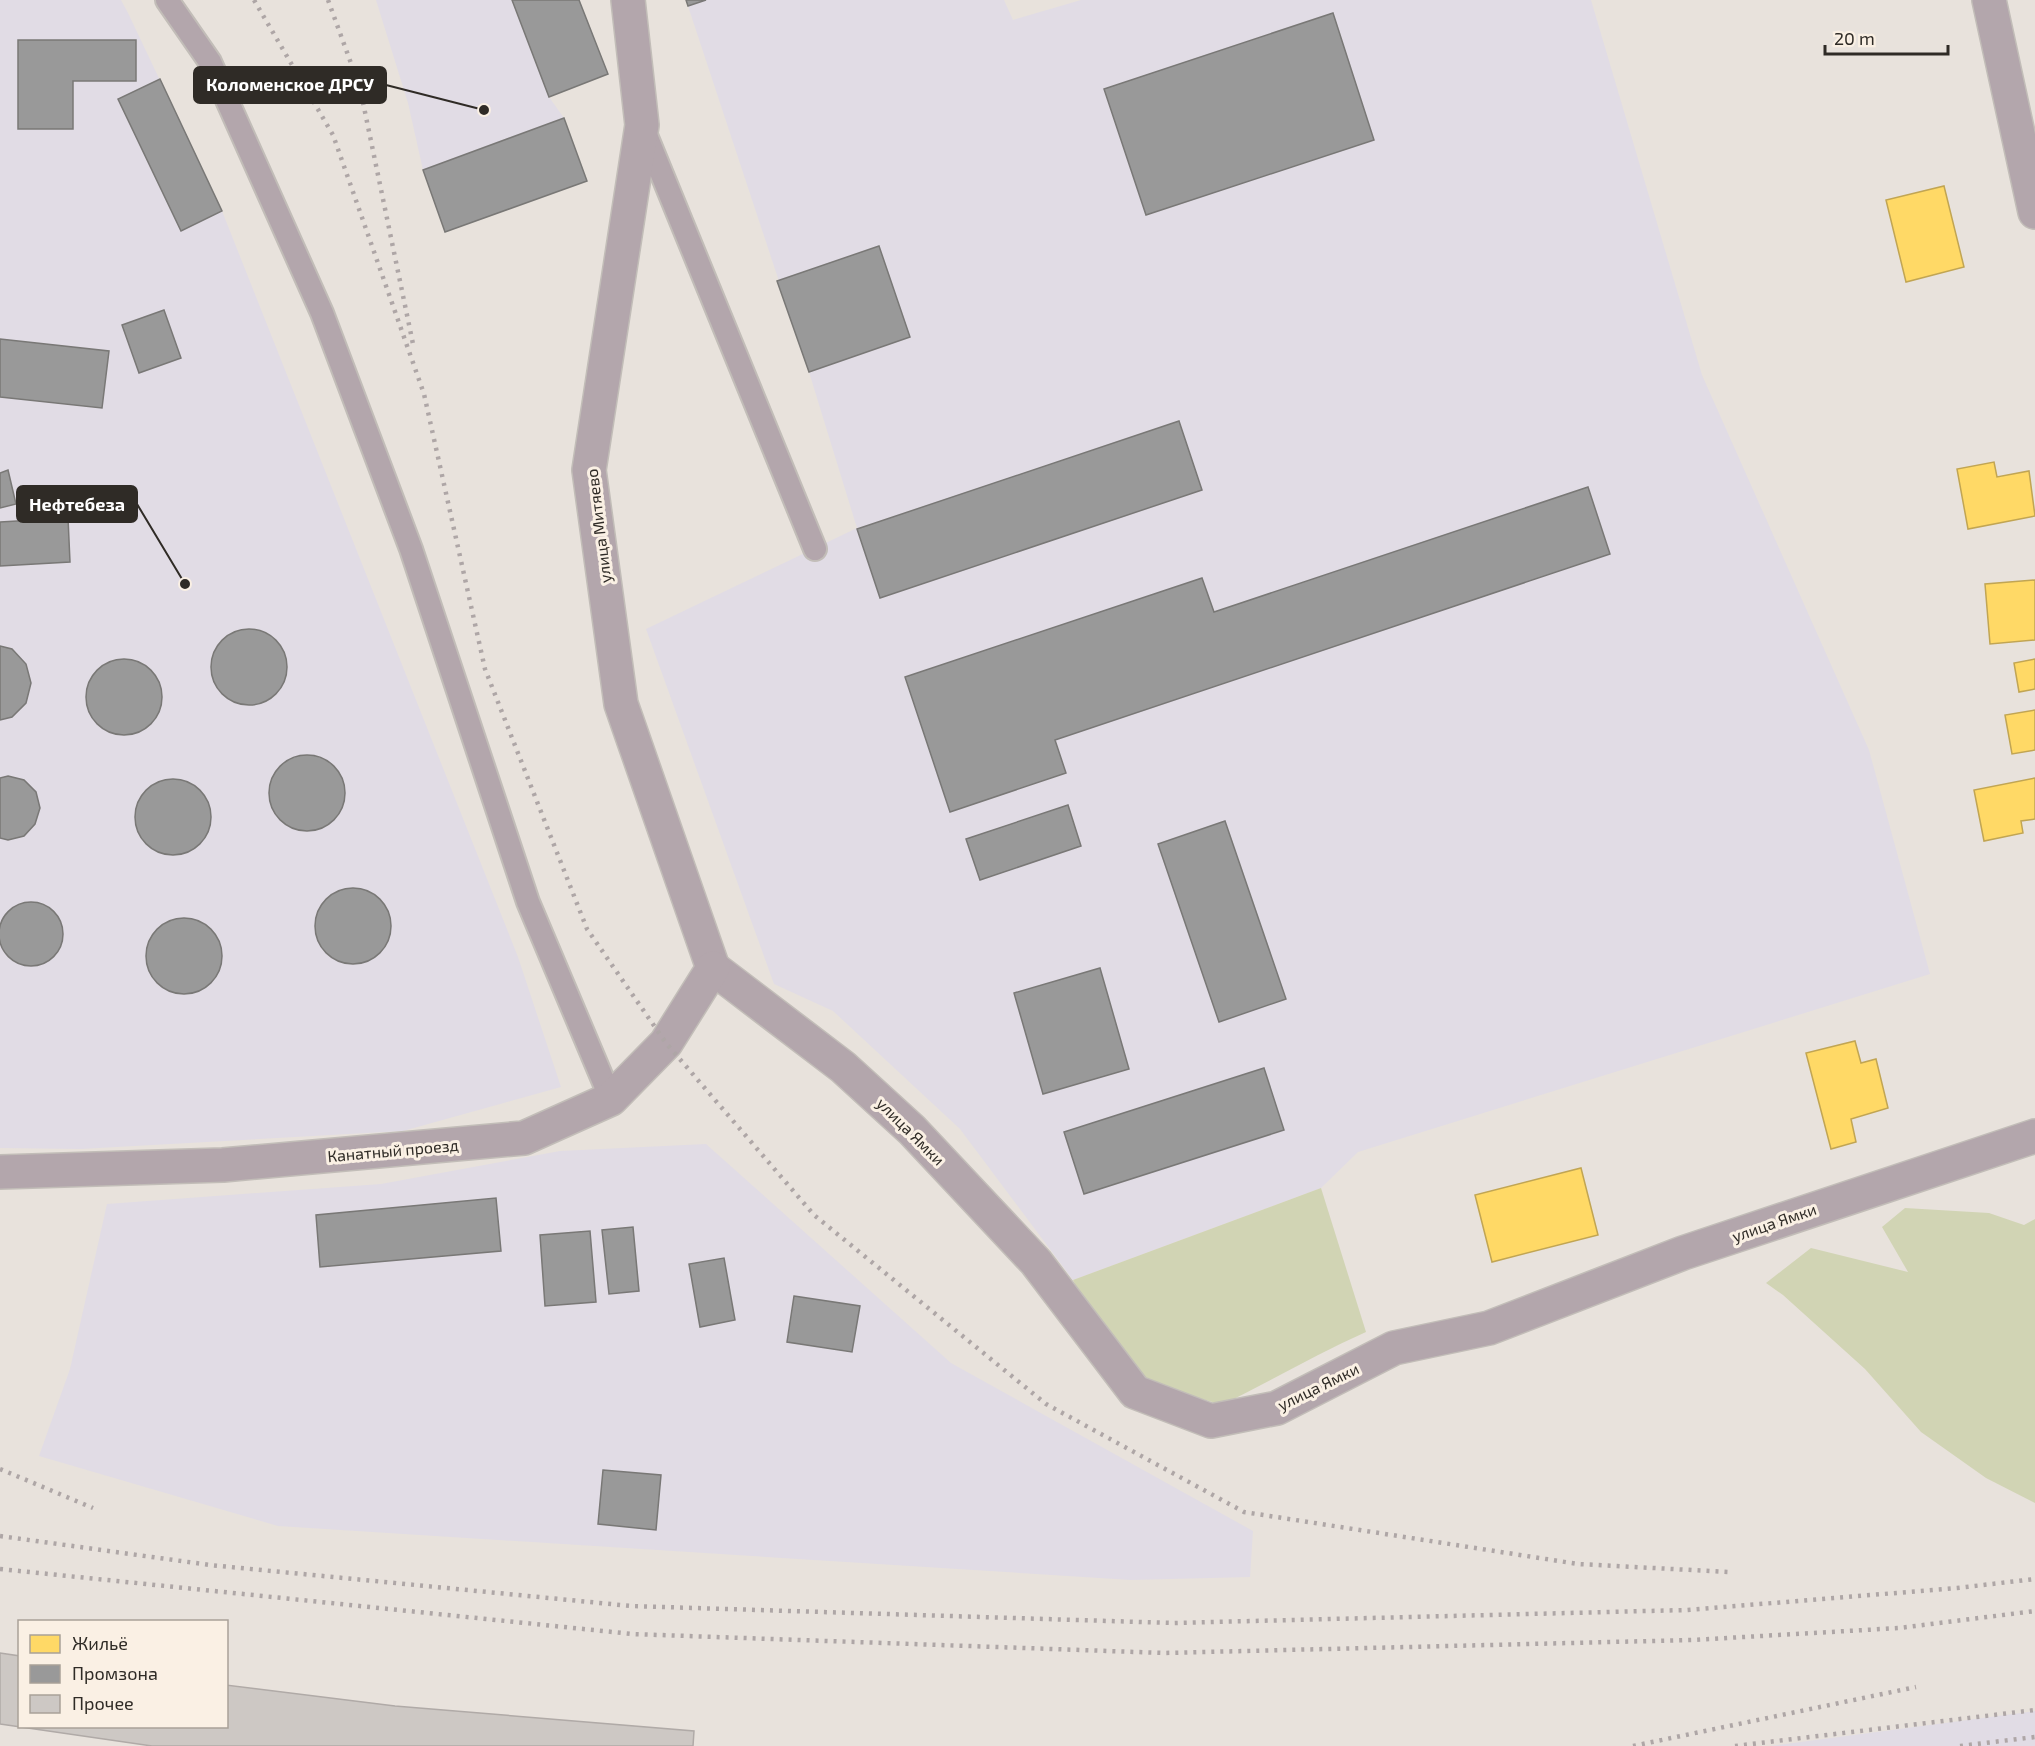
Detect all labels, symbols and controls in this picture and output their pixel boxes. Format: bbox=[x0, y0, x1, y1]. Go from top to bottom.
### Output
scale bar bbox=[1825, 18, 1948, 56]
text: 20 m bbox=[1834, 27, 1875, 49]
callout: Коломенское ДРСУ bbox=[194, 67, 386, 103]
text: Коломенское ДРСУ bbox=[206, 73, 374, 95]
street label: улица Митяево bbox=[582, 468, 615, 584]
callout: Нефтебеза bbox=[17, 486, 137, 522]
text: Нефтебеза bbox=[29, 493, 125, 515]
street label: улица Ямки bbox=[872, 1093, 949, 1170]
street label: Канатный проезд bbox=[327, 1135, 459, 1165]
street label: улица Ямки bbox=[1729, 1199, 1819, 1246]
street label: улица Ямки bbox=[1274, 1358, 1362, 1415]
legend bbox=[18, 1620, 228, 1728]
text: Жильё bbox=[72, 1632, 128, 1654]
text: Промзона bbox=[72, 1662, 158, 1684]
text: Прочее bbox=[72, 1692, 134, 1714]

